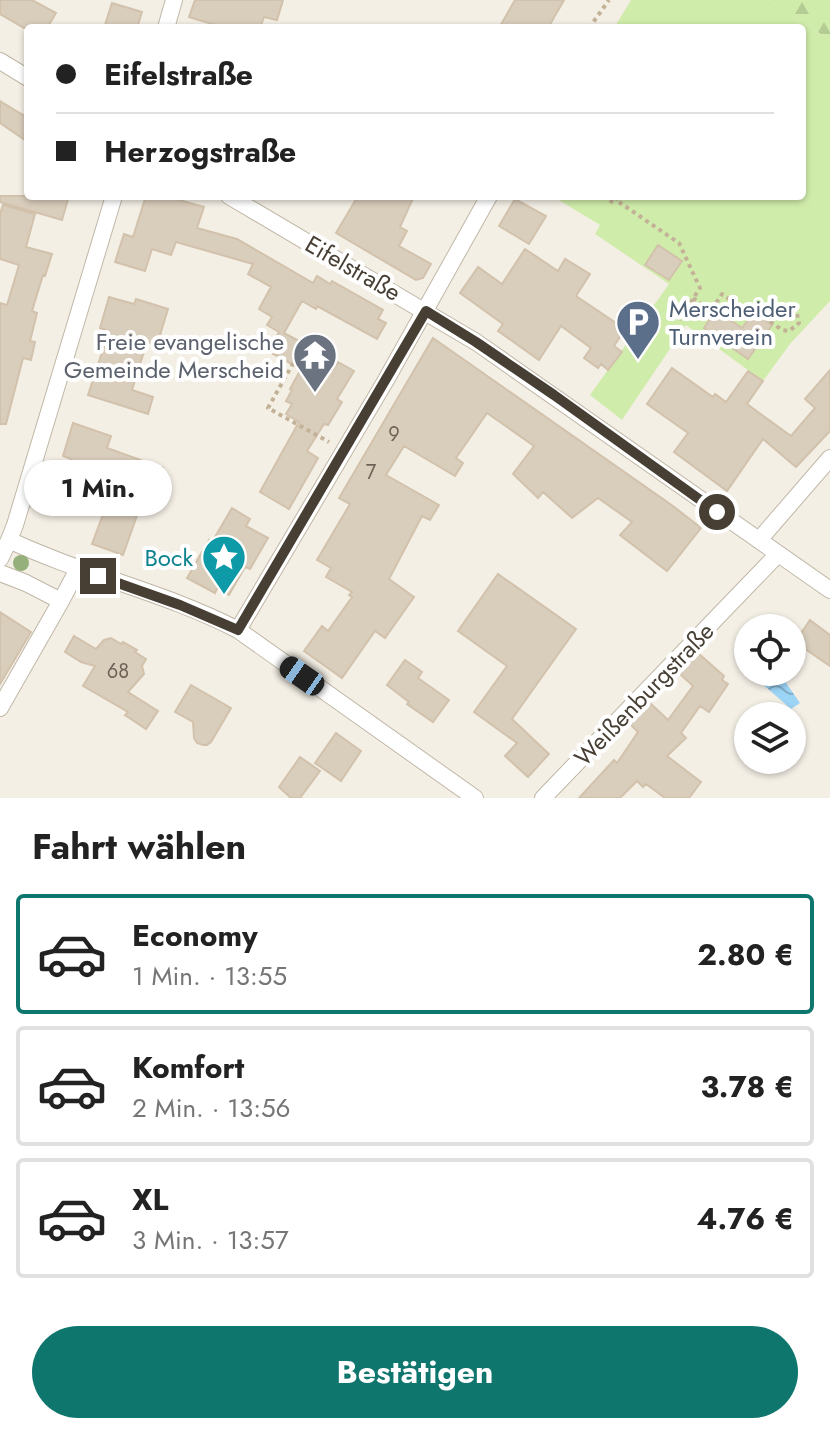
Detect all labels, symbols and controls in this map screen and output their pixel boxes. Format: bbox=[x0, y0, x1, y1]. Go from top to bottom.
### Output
text: Eifelstraße bbox=[104, 53, 253, 96]
text: Herzogstraße bbox=[104, 130, 296, 173]
street label: Eifelstraße bbox=[299, 227, 407, 309]
place label: Merscheider Turnverein bbox=[669, 291, 796, 354]
parking icon: Merscheider Turnverein bbox=[614, 298, 662, 361]
place label: Freie evangelische Gemeinde Merscheid bbox=[64, 324, 284, 387]
temple icon: Freie evangelische Gemeinde Merscheid bbox=[291, 331, 339, 394]
house number: 9 bbox=[388, 420, 400, 449]
house number: 7 bbox=[366, 458, 377, 487]
callout: 1 Min. bbox=[24, 460, 172, 516]
text: 1 Min. bbox=[61, 469, 135, 507]
route start bbox=[699, 494, 735, 530]
place icon: Bock bbox=[200, 533, 248, 596]
place label: Bock bbox=[144, 540, 193, 575]
route end bbox=[80, 558, 116, 594]
street label: Weißenburgstraße bbox=[566, 614, 722, 774]
map controls bbox=[734, 614, 806, 774]
button: locate bbox=[734, 614, 806, 686]
car bbox=[275, 652, 329, 700]
house number: 68 bbox=[107, 657, 129, 686]
button: layers bbox=[734, 702, 806, 774]
text: Fahrt wählen bbox=[32, 820, 246, 872]
text: Economy bbox=[132, 914, 258, 957]
icon: car bbox=[36, 918, 108, 990]
text: 2.80 € bbox=[697, 933, 794, 976]
text: 1 Min. · 13:55 bbox=[132, 957, 287, 995]
text: Komfort bbox=[132, 1046, 244, 1089]
icon: car bbox=[36, 1050, 108, 1122]
text: 3.78 € bbox=[701, 1065, 794, 1108]
text: 2 Min. · 13:56 bbox=[132, 1089, 291, 1127]
text: XL bbox=[132, 1178, 168, 1221]
icon: car bbox=[36, 1182, 108, 1254]
text: 4.76 € bbox=[697, 1197, 794, 1240]
text: 3 Min. · 13:57 bbox=[132, 1221, 289, 1259]
button: Bestätigen bbox=[32, 1326, 798, 1418]

